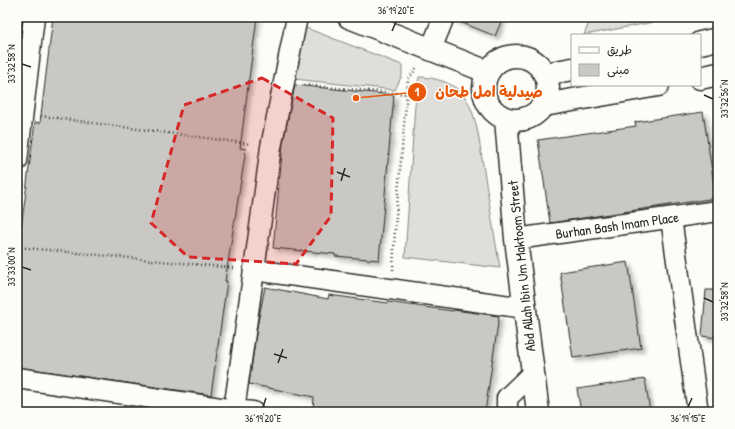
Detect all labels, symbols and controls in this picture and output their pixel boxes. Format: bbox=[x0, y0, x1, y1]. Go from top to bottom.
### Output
text: 36°19'20"E bbox=[378, 4, 415, 17]
legend bbox=[571, 34, 701, 86]
text: طريق bbox=[607, 41, 632, 58]
text: 33°32'58"N bbox=[5, 45, 18, 84]
text: مبنى bbox=[607, 61, 630, 78]
callout: صيدلية امل طحان bbox=[407, 79, 551, 106]
text: 33°32'56"N bbox=[718, 80, 731, 118]
text: صيدلية امل طحان bbox=[435, 81, 543, 102]
text: 1 bbox=[415, 83, 420, 100]
street label: Abd Allah Ibin Um Maktoom Street bbox=[503, 179, 539, 353]
street label: Burhan Bash Imam Place bbox=[554, 207, 680, 243]
text: 33°33'00"N bbox=[5, 247, 18, 287]
text: 33°32'58"N bbox=[718, 283, 731, 322]
text: 36°19'20"E bbox=[245, 412, 282, 425]
text: 36°19'15"E bbox=[670, 412, 706, 425]

